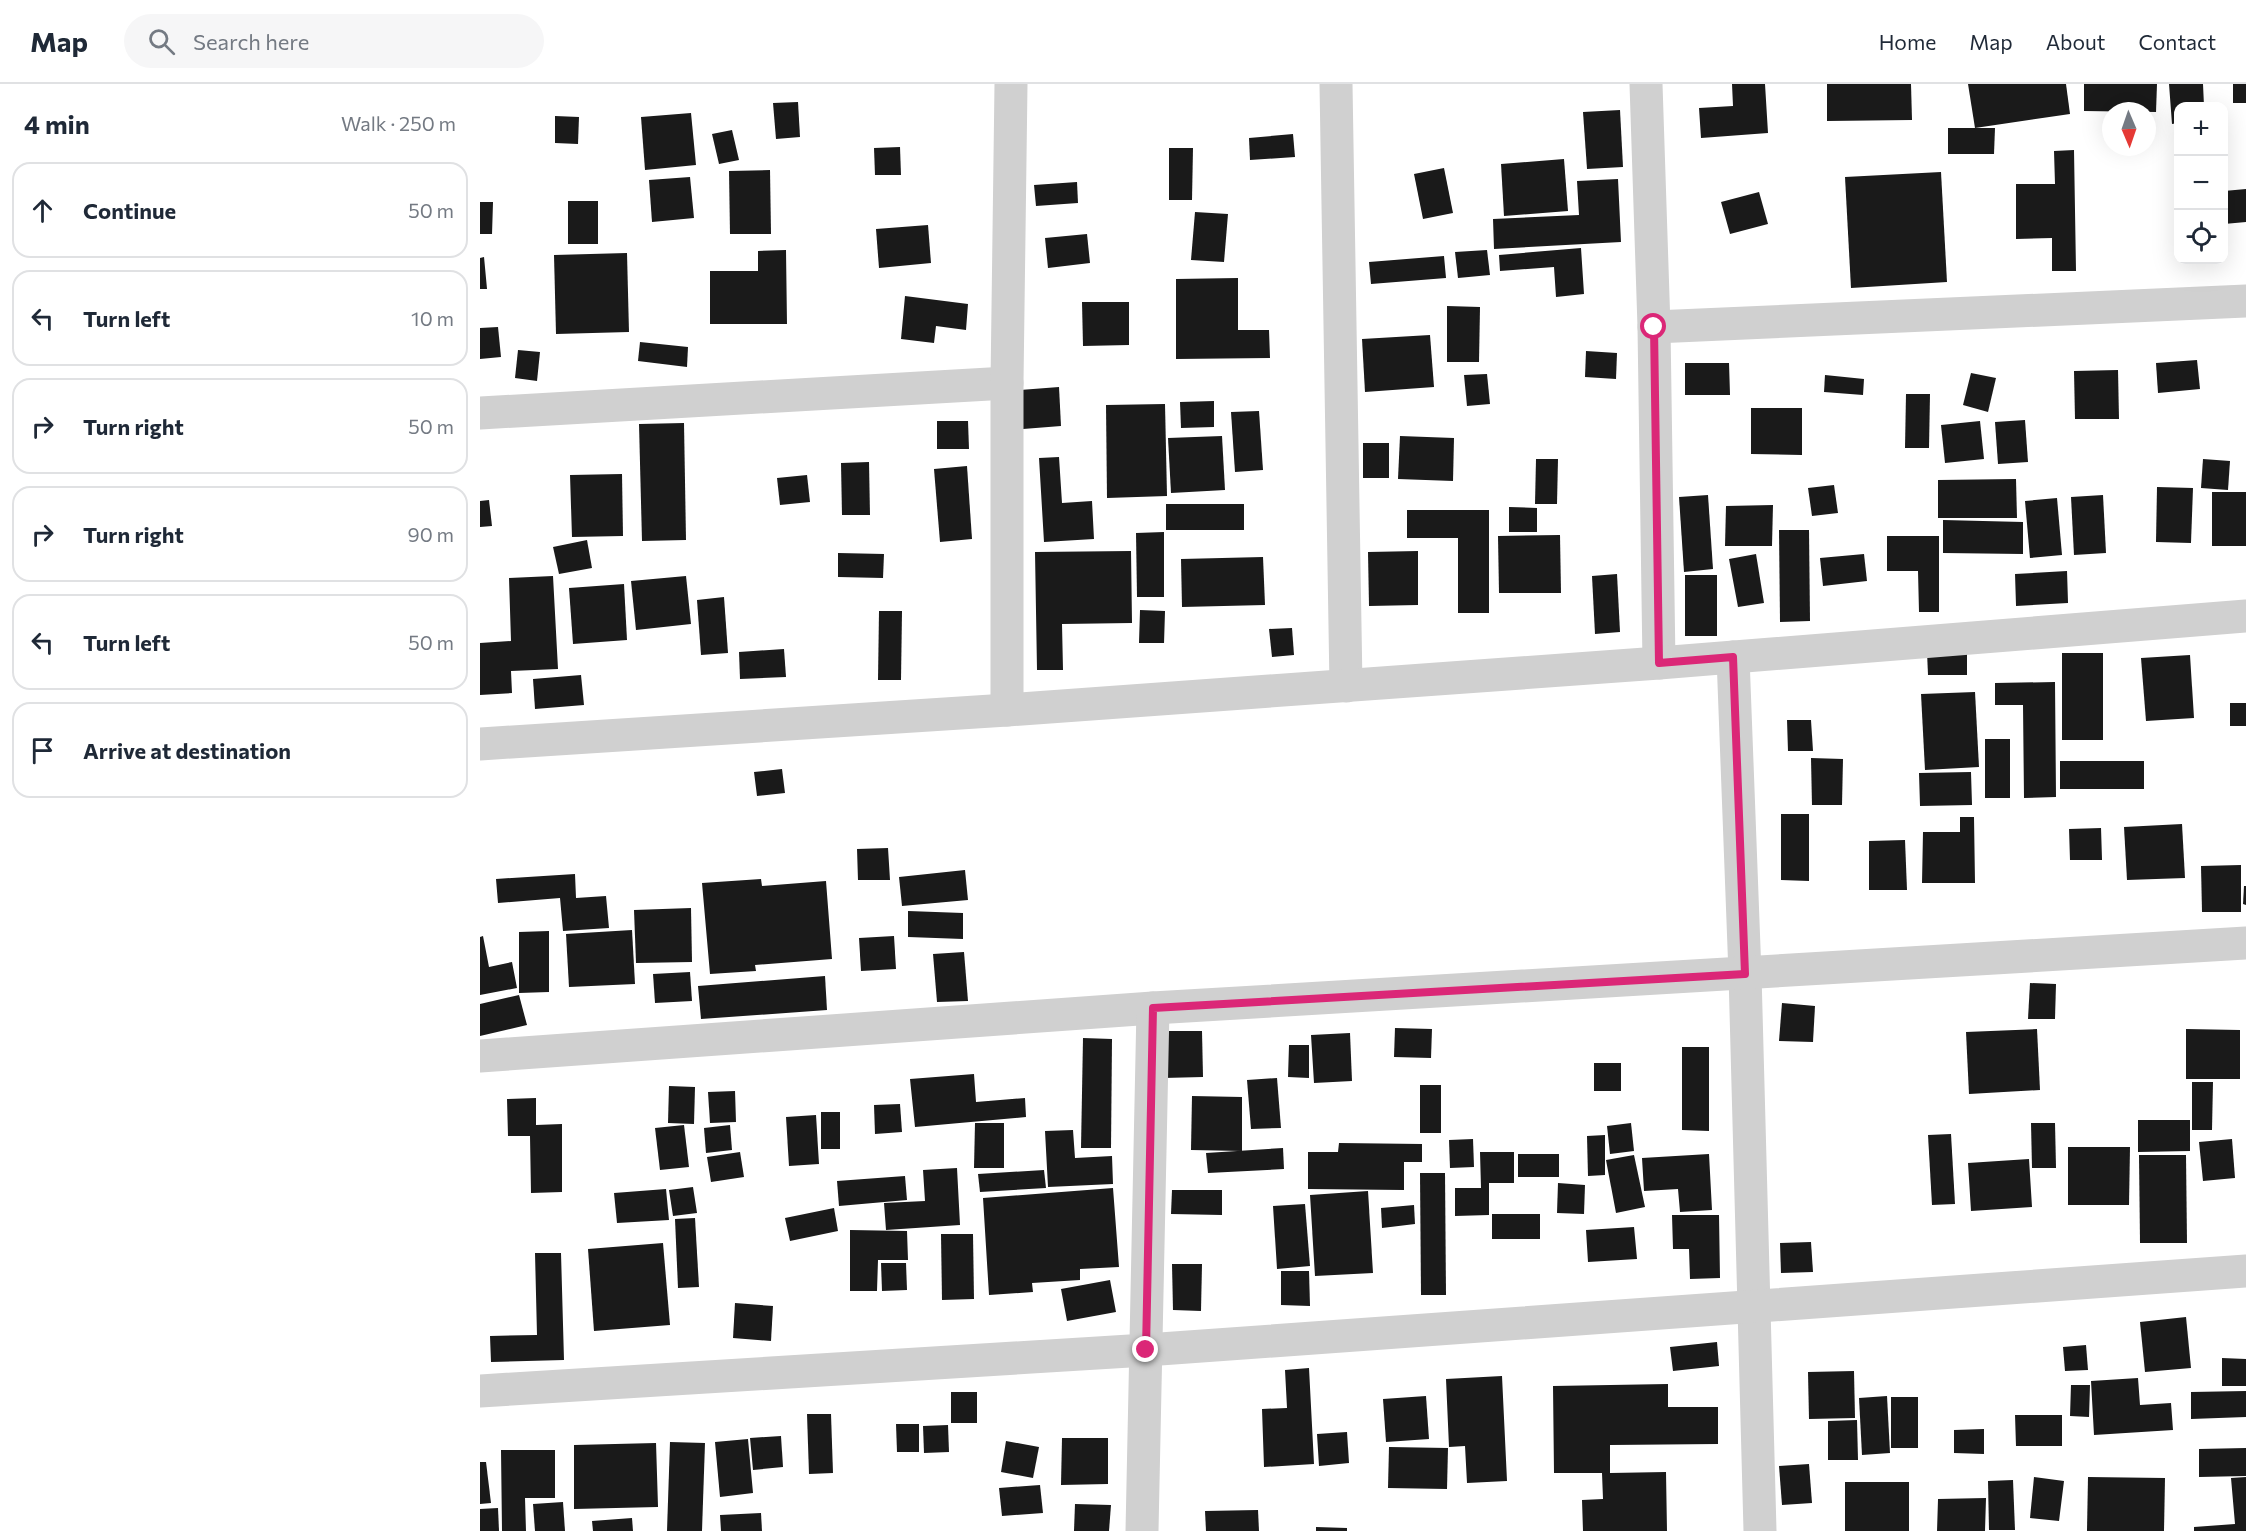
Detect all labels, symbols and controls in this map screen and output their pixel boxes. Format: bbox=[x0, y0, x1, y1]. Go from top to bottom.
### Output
search box bbox=[124, 14, 544, 68]
text: Map bbox=[30, 24, 88, 58]
icon: search bbox=[145, 25, 178, 58]
text: Search here bbox=[193, 28, 309, 55]
text: Home bbox=[1879, 29, 1936, 54]
text: Map bbox=[1969, 29, 2013, 54]
text: About bbox=[2046, 29, 2105, 54]
text: Contact bbox=[2138, 29, 2216, 54]
north arrow bbox=[2102, 102, 2156, 156]
map controls bbox=[2174, 102, 2228, 264]
button: + bbox=[2174, 102, 2228, 156]
text: 4 min bbox=[24, 108, 90, 139]
text: Walk · 250 m bbox=[341, 111, 456, 135]
button: − bbox=[2174, 156, 2228, 210]
icon: ahead bbox=[26, 194, 59, 227]
text: Continue bbox=[83, 197, 176, 224]
text: 50 m bbox=[408, 198, 454, 222]
button: locate bbox=[2174, 210, 2228, 264]
icon: left bbox=[26, 302, 59, 335]
text: Turn left bbox=[83, 305, 170, 332]
text: 10 m bbox=[411, 306, 454, 330]
route start bbox=[1640, 313, 1666, 339]
icon: right bbox=[26, 410, 59, 443]
text: Turn right bbox=[83, 413, 184, 440]
text: 50 m bbox=[408, 414, 454, 438]
icon: right bbox=[26, 518, 59, 551]
text: Turn right bbox=[83, 521, 184, 548]
text: 90 m bbox=[408, 522, 454, 546]
icon: left bbox=[26, 626, 59, 659]
text: Turn left bbox=[83, 629, 170, 656]
text: 50 m bbox=[408, 630, 454, 654]
icon: arrive bbox=[26, 734, 59, 767]
text: Arrive at destination bbox=[83, 737, 291, 764]
route end bbox=[1132, 1336, 1158, 1362]

